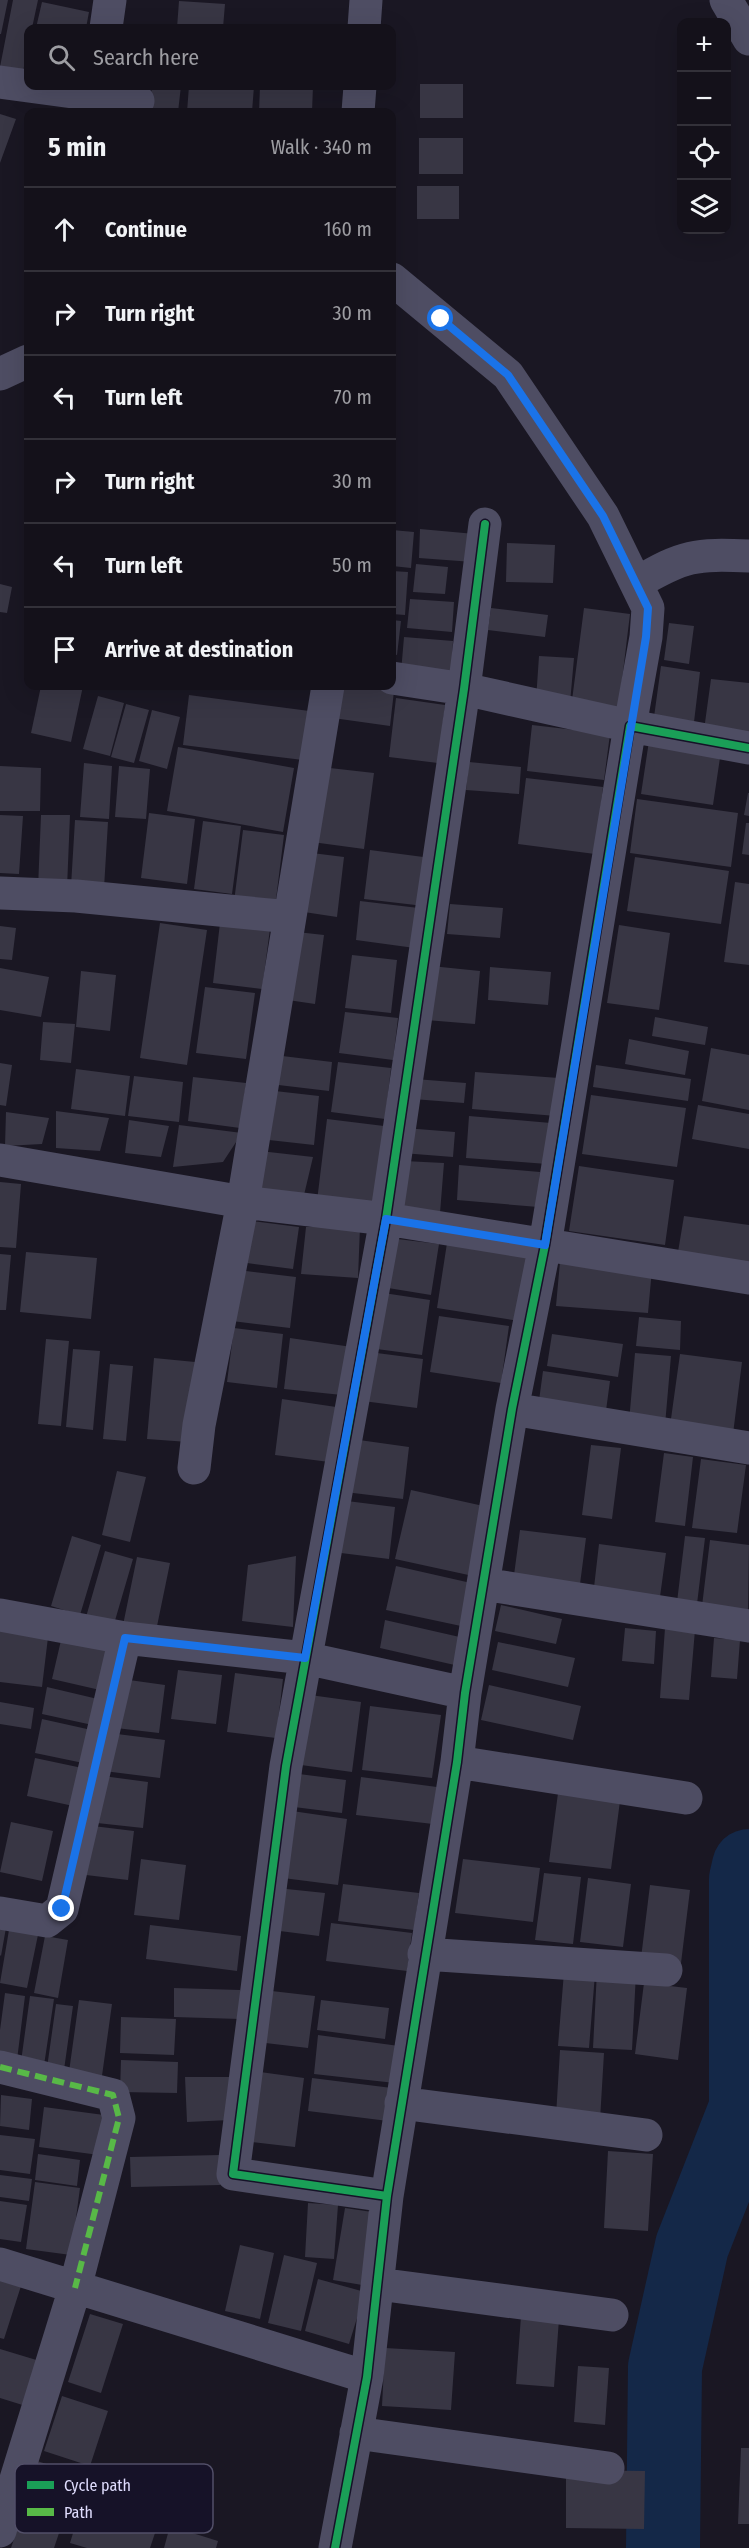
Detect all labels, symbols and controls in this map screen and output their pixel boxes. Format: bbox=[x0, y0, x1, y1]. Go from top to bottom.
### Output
map controls bbox=[677, 18, 731, 234]
button: + bbox=[677, 18, 731, 72]
search box bbox=[24, 24, 396, 90]
icon: search bbox=[45, 41, 78, 74]
text: Search here bbox=[93, 44, 199, 71]
button: − bbox=[677, 72, 731, 126]
button: locate bbox=[677, 126, 731, 180]
text: 5 min bbox=[48, 132, 106, 163]
text: Walk · 340 m bbox=[271, 135, 372, 159]
button: layers bbox=[677, 180, 731, 234]
icon: ahead bbox=[48, 213, 81, 246]
text: Continue bbox=[105, 216, 187, 243]
text: 160 m bbox=[324, 217, 372, 241]
icon: right bbox=[48, 297, 81, 330]
text: Turn right bbox=[105, 300, 194, 327]
text: 30 m bbox=[332, 301, 372, 325]
route start bbox=[427, 305, 453, 331]
icon: left bbox=[48, 381, 81, 414]
text: Turn left bbox=[105, 384, 183, 411]
text: 70 m bbox=[334, 385, 372, 409]
icon: right bbox=[48, 465, 81, 498]
text: Turn right bbox=[105, 468, 194, 495]
text: 30 m bbox=[332, 469, 372, 493]
icon: left bbox=[48, 549, 81, 582]
text: Turn left bbox=[105, 552, 183, 579]
text: 50 m bbox=[332, 553, 372, 577]
icon: arrive bbox=[48, 633, 81, 666]
text: Arrive at destination bbox=[105, 636, 293, 663]
route end bbox=[48, 1895, 74, 1921]
legend bbox=[15, 2464, 213, 2533]
text: Cycle path bbox=[64, 2476, 131, 2495]
text: Path bbox=[64, 2503, 93, 2522]

